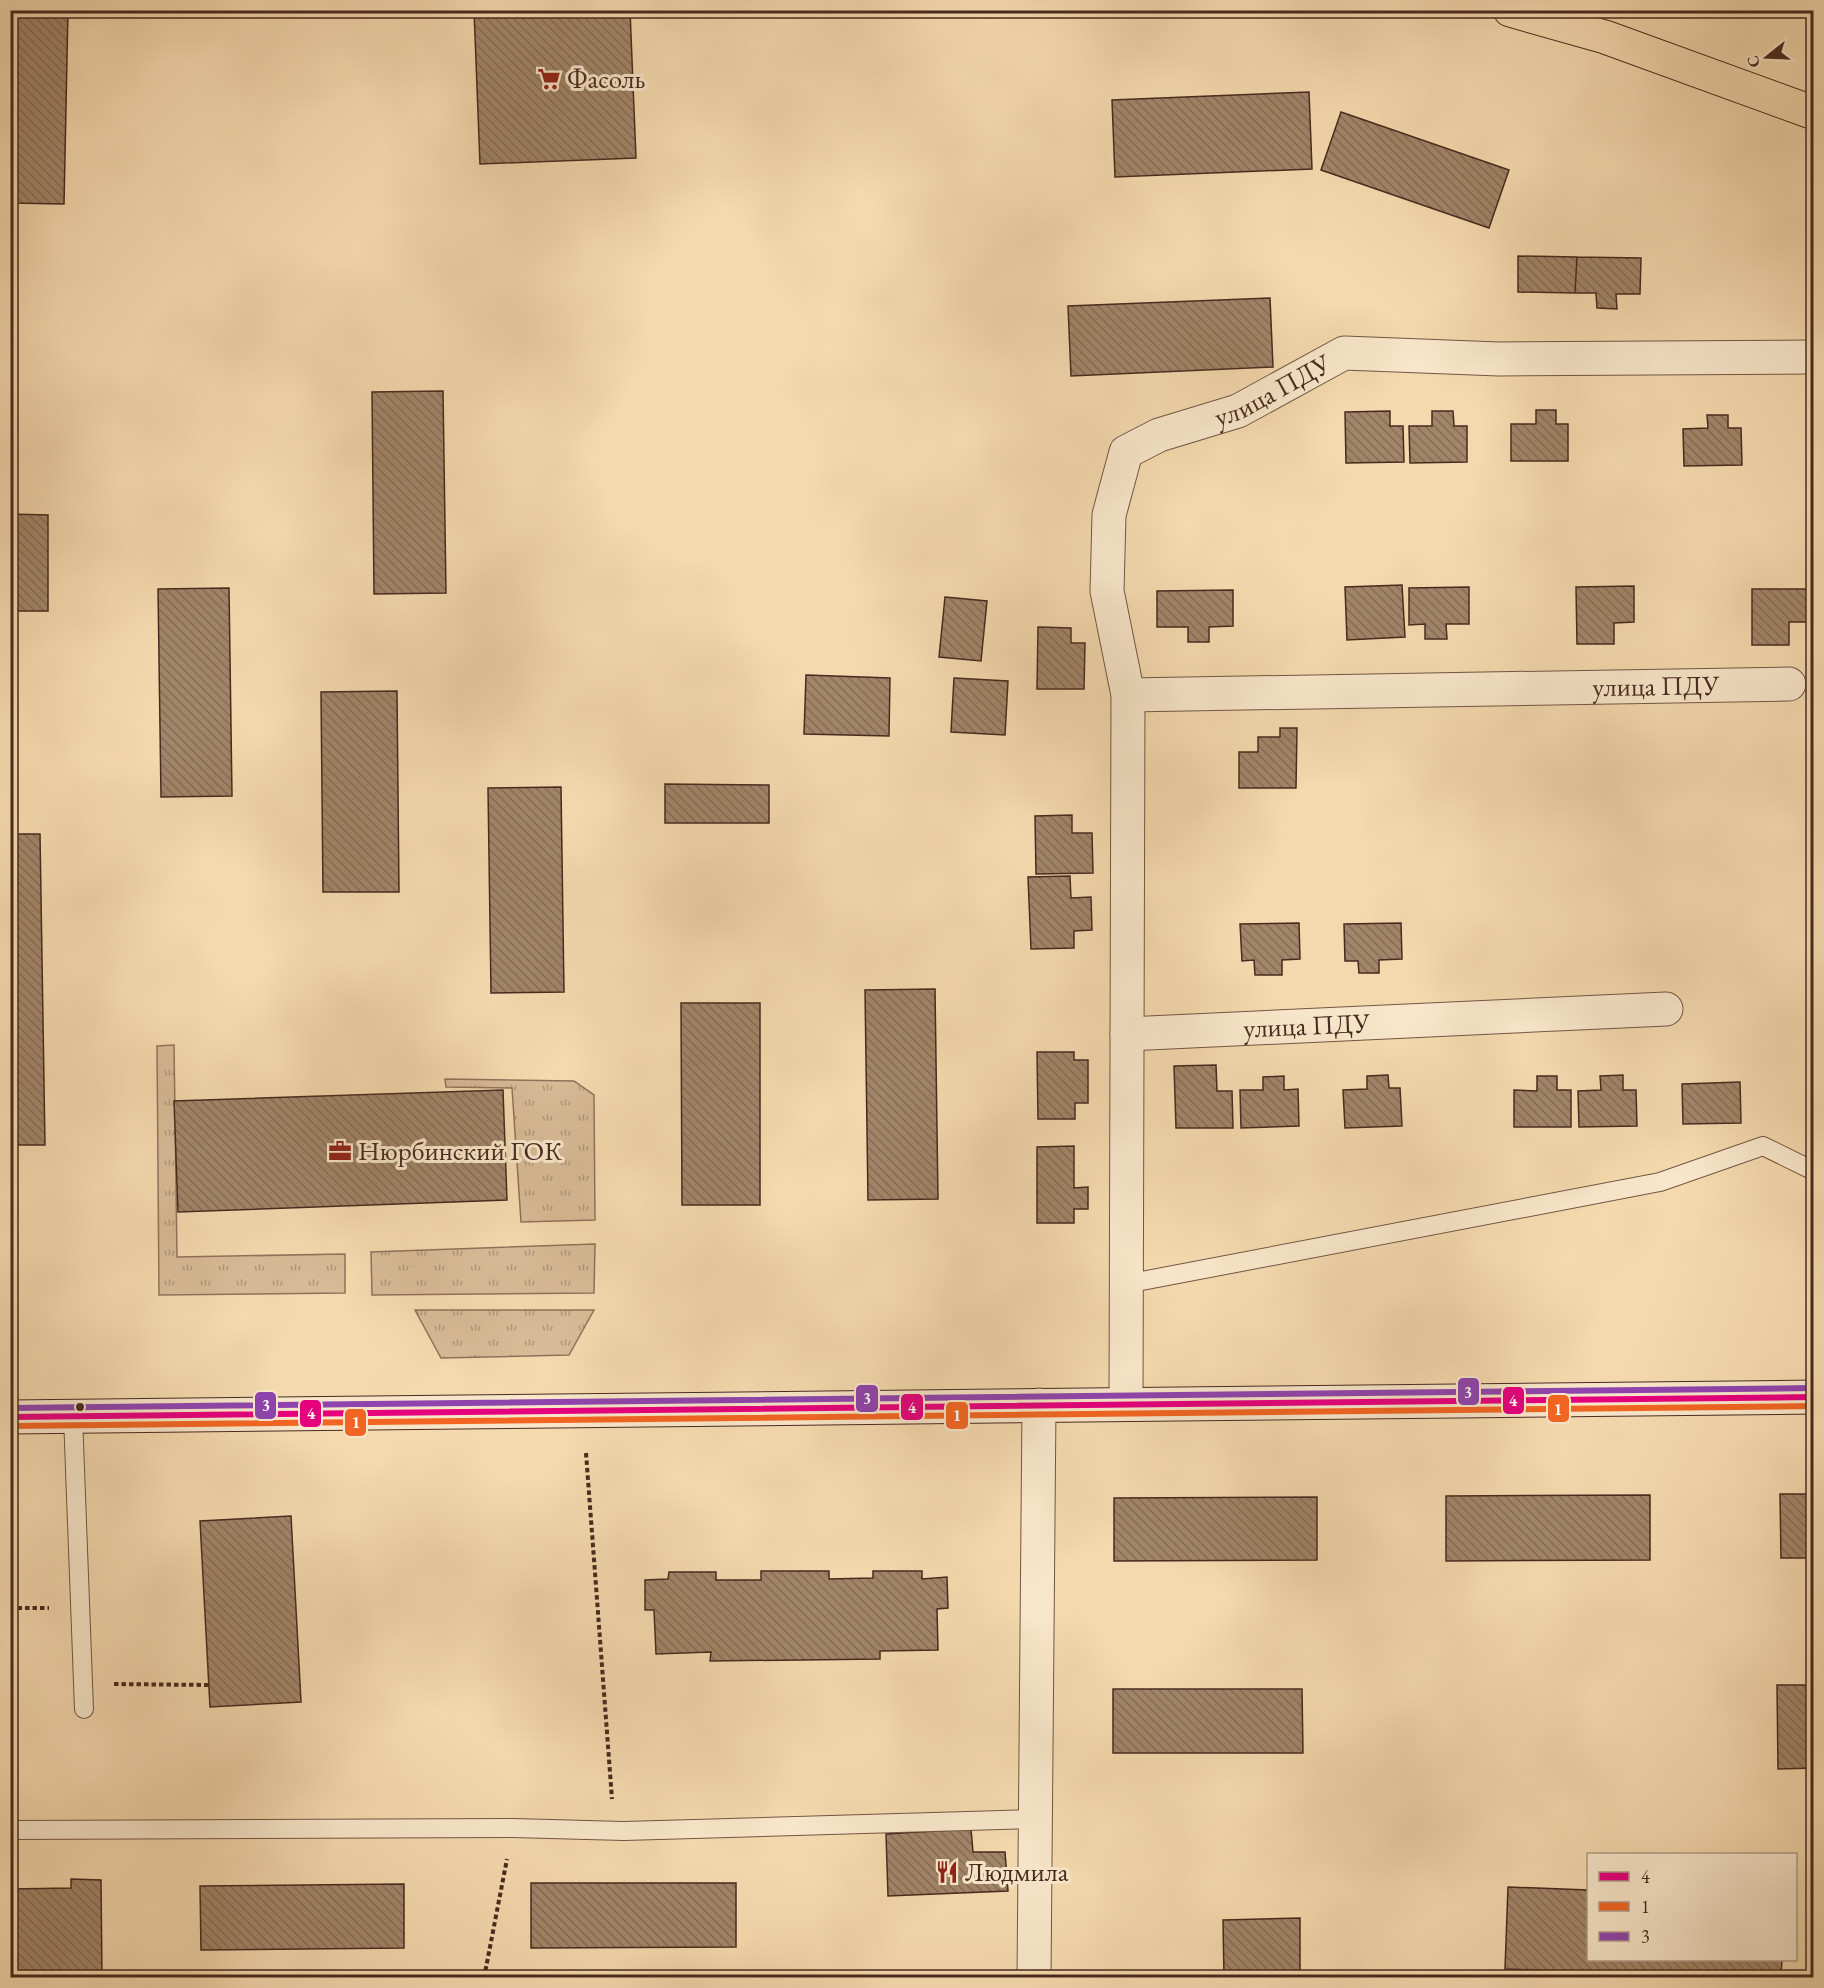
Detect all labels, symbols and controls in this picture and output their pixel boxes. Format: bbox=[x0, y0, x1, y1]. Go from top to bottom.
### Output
north arrow bbox=[1737, 27, 1797, 87]
text: С bbox=[1741, 53, 1765, 70]
place label: Фасоль bbox=[567, 61, 645, 96]
supermarket icon: Фасоль bbox=[536, 66, 562, 92]
street label: улица ПДУ bbox=[1210, 345, 1338, 434]
street label: улица ПДУ bbox=[1592, 667, 1721, 704]
street label: улица ПДУ bbox=[1242, 1005, 1372, 1046]
place label: Нюрбинский ГОК bbox=[358, 1133, 562, 1168]
office icon: Нюрбинский ГОК bbox=[327, 1138, 353, 1164]
line badge: 3 bbox=[1457, 1377, 1480, 1406]
text: 3 bbox=[1464, 1382, 1472, 1403]
line badge: 3 bbox=[855, 1384, 879, 1413]
line badge: 4 bbox=[1502, 1386, 1525, 1415]
text: 3 bbox=[863, 1388, 871, 1409]
text: 4 bbox=[1509, 1390, 1518, 1411]
line badge: 3 bbox=[254, 1391, 277, 1420]
line badge: 4 bbox=[900, 1393, 924, 1421]
line badge: 1 bbox=[1547, 1394, 1570, 1423]
text: 3 bbox=[262, 1395, 270, 1416]
text: 4 bbox=[908, 1397, 917, 1418]
line badge: 4 bbox=[299, 1399, 322, 1428]
text: 1 bbox=[1554, 1399, 1562, 1420]
unlabelled marker bbox=[74, 1401, 86, 1413]
line badge: 1 bbox=[945, 1401, 969, 1430]
text: 4 bbox=[307, 1403, 316, 1424]
text: 1 bbox=[953, 1405, 961, 1426]
line badge: 1 bbox=[344, 1408, 367, 1437]
text: 1 bbox=[352, 1412, 360, 1433]
legend bbox=[1587, 1853, 1797, 1961]
place label: Людмила bbox=[965, 1854, 1069, 1889]
restaurant icon: Людмила bbox=[934, 1859, 960, 1885]
text: 4 bbox=[1641, 1865, 1650, 1888]
text: 1 bbox=[1641, 1895, 1650, 1918]
text: 3 bbox=[1641, 1925, 1650, 1948]

